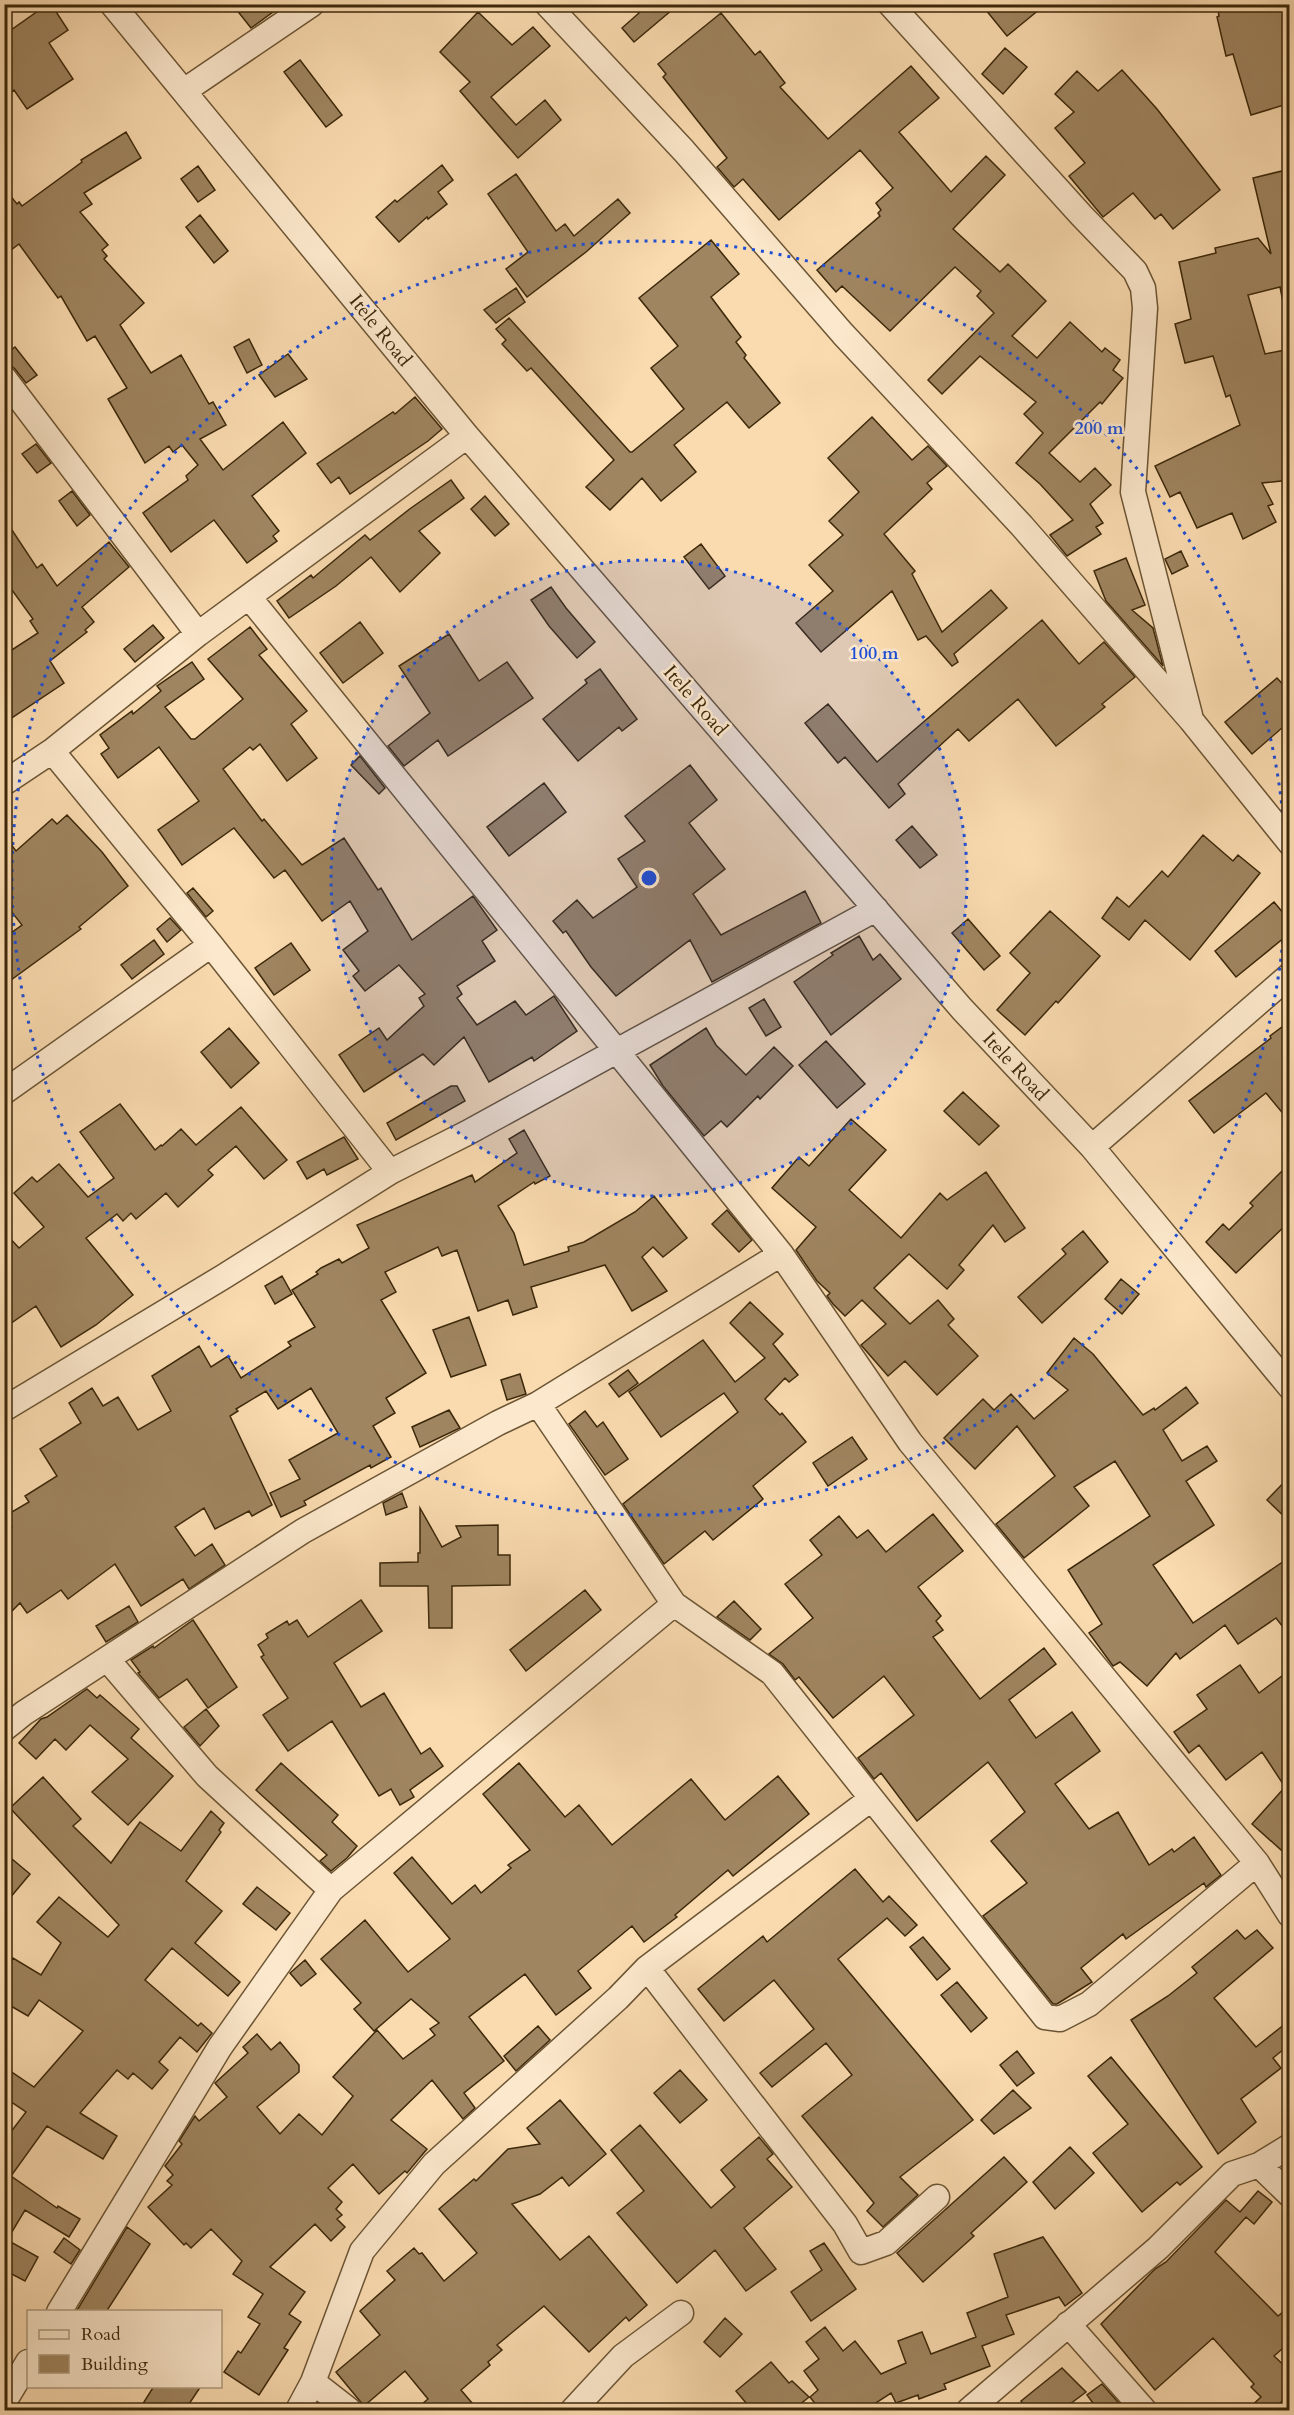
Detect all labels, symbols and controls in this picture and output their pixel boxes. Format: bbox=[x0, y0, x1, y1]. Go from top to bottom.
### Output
street label: Itele Road bbox=[343, 289, 418, 372]
text: 200 m bbox=[1074, 416, 1124, 441]
text: 100 m bbox=[849, 641, 899, 666]
street label: Itele Road bbox=[657, 659, 734, 742]
centre of rings bbox=[639, 868, 659, 888]
street label: Itele Road bbox=[977, 1026, 1055, 1107]
legend bbox=[27, 2310, 222, 2388]
text: Road bbox=[81, 2322, 121, 2347]
text: Building bbox=[81, 2352, 149, 2377]

